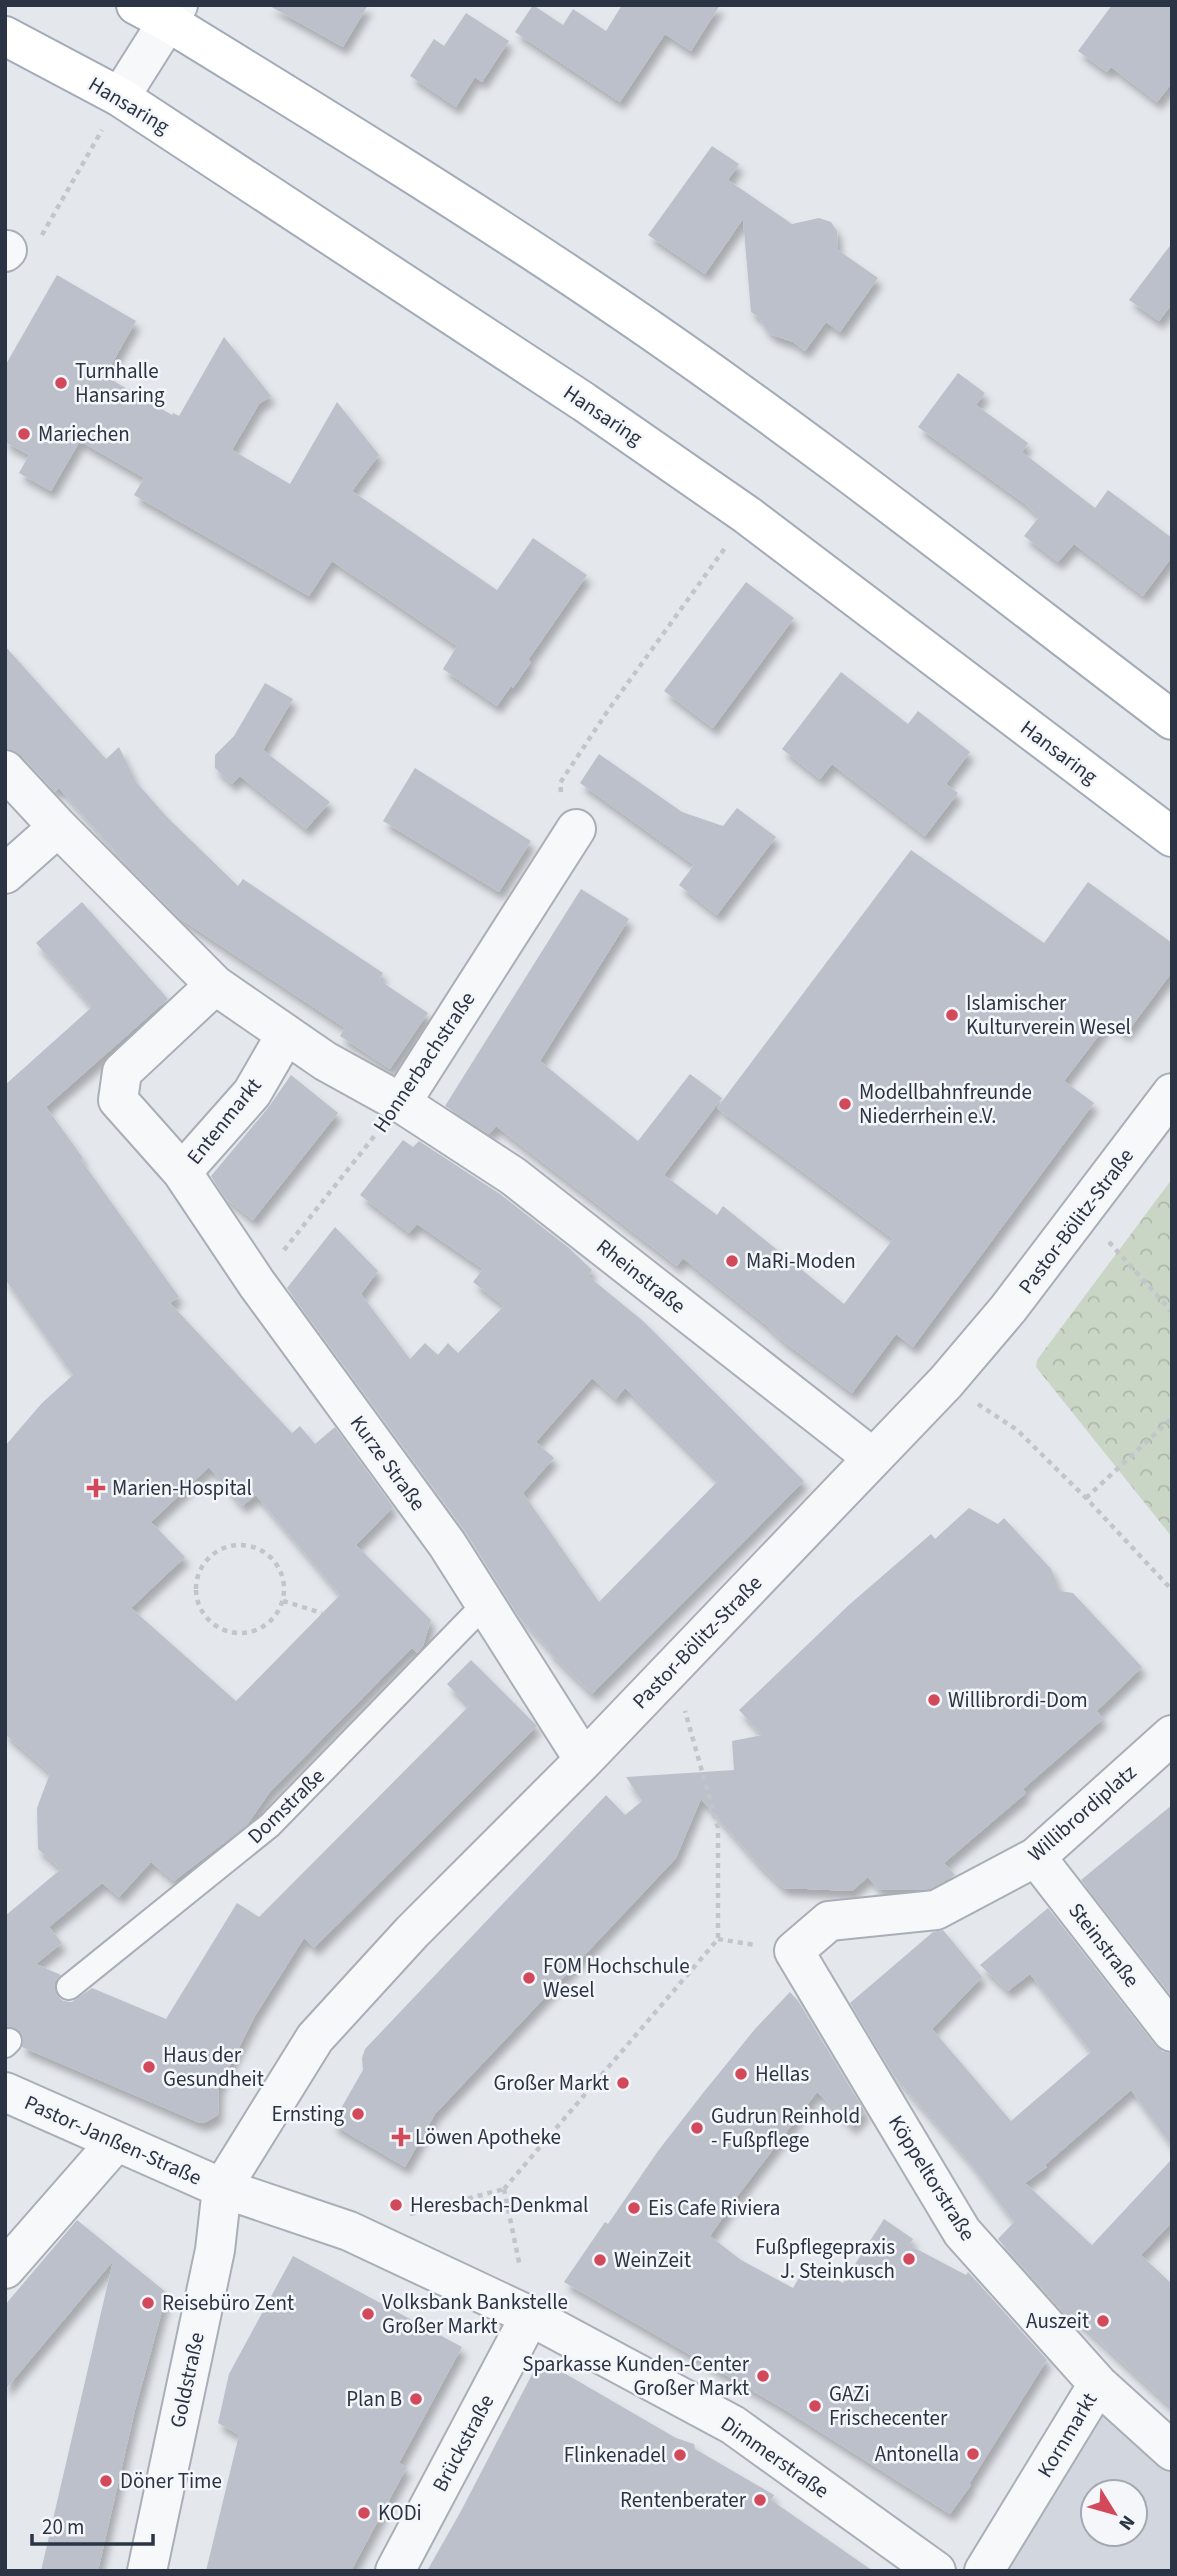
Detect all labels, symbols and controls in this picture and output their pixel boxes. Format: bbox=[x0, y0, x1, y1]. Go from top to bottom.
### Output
street label: Hansaring bbox=[83, 69, 176, 141]
place label: Turnhalle Hansaring bbox=[75, 356, 165, 410]
marker: Turnhalle Hansaring bbox=[53, 375, 69, 391]
street label: Hansaring bbox=[557, 377, 649, 453]
place label: Mariechen bbox=[38, 419, 130, 449]
marker: Mariechen bbox=[16, 426, 32, 442]
street label: Hansaring bbox=[1014, 713, 1104, 791]
street label: Honnerbachstraße bbox=[366, 986, 482, 1138]
place label: Islamischer Kulturverein Wesel bbox=[966, 988, 1131, 1042]
marker: Islamischer Kulturverein Wesel bbox=[944, 1007, 960, 1023]
street label: Entenmarkt bbox=[180, 1071, 268, 1171]
place label: Modellbahnfreunde Niederrhein e.V. bbox=[859, 1077, 1032, 1131]
marker: Modellbahnfreunde Niederrhein e.V. bbox=[837, 1096, 853, 1112]
street label: Pastor-Bölitz-Straße bbox=[1011, 1142, 1141, 1300]
street label: Rheinstraße bbox=[590, 1232, 692, 1320]
place label: MaRi-Moden bbox=[746, 1246, 856, 1276]
marker: MaRi-Moden bbox=[724, 1253, 740, 1269]
street label: Kurze Straße bbox=[343, 1409, 433, 1517]
place label: Marien-Hospital bbox=[112, 1473, 252, 1503]
marker: Marien-Hospital bbox=[86, 1478, 106, 1498]
street label: Pastor-Bölitz-Straße bbox=[625, 1569, 769, 1715]
place label: Willibrordi-Dom bbox=[948, 1685, 1088, 1715]
marker: Willibrordi-Dom bbox=[926, 1692, 942, 1708]
street label: Willibrordiplatz bbox=[1021, 1757, 1143, 1869]
street label: Domstraße bbox=[241, 1761, 331, 1851]
street label: Steinstraße bbox=[1061, 1896, 1147, 1994]
place label: FOM Hochschule Wesel bbox=[543, 1951, 690, 2005]
marker: FOM Hochschule Wesel bbox=[521, 1970, 537, 1986]
place label: Haus der Gesundheit bbox=[163, 2040, 264, 2094]
marker: Haus der Gesundheit bbox=[141, 2059, 157, 2075]
place label: Hellas bbox=[755, 2059, 809, 2089]
marker: Hellas bbox=[733, 2066, 749, 2082]
place label: Großer Markt bbox=[493, 2068, 609, 2098]
marker: Großer Markt bbox=[615, 2075, 631, 2091]
street label: Pastor-Janßen-Straße bbox=[20, 2087, 206, 2193]
place label: Ernsting bbox=[271, 2099, 344, 2129]
place label: Gudrun Reinhold - Fußpflege bbox=[711, 2101, 860, 2155]
marker: Ernsting bbox=[350, 2106, 366, 2122]
street label: Köppeltorstraße bbox=[881, 2109, 983, 2247]
marker: Gudrun Reinhold - Fußpflege bbox=[689, 2120, 705, 2136]
place label: Löwen Apotheke bbox=[415, 2122, 561, 2152]
marker: Löwen Apotheke bbox=[393, 2129, 409, 2145]
place label: Heresbach-Denkmal bbox=[410, 2190, 588, 2220]
place label: Eis Cafe Riviera bbox=[648, 2193, 780, 2223]
marker: Heresbach-Denkmal bbox=[388, 2197, 404, 2213]
marker: Eis Cafe Riviera bbox=[626, 2200, 642, 2216]
place label: Fußpflegepraxis J. Steinkusch bbox=[755, 2232, 895, 2286]
place label: WeinZeit bbox=[614, 2245, 691, 2275]
marker: Fußpflegepraxis J. Steinkusch bbox=[901, 2251, 917, 2267]
marker: WeinZeit bbox=[592, 2252, 608, 2268]
place label: Volksbank Bankstelle Großer Markt bbox=[382, 2287, 568, 2341]
place label: Reisebüro Zent bbox=[162, 2288, 294, 2318]
marker: Reisebüro Zent bbox=[140, 2295, 156, 2311]
marker: Volksbank Bankstelle Großer Markt bbox=[360, 2306, 376, 2322]
place label: Auszeit bbox=[1026, 2306, 1089, 2336]
marker: Auszeit bbox=[1095, 2313, 1111, 2329]
street label: Goldstraße bbox=[162, 2330, 212, 2430]
place label: Sparkasse Kunden-Center Großer Markt bbox=[522, 2349, 750, 2403]
marker: Sparkasse Kunden-Center Großer Markt bbox=[755, 2368, 771, 2384]
place label: GAZi Frischecenter bbox=[829, 2379, 948, 2433]
place label: Plan B bbox=[346, 2384, 402, 2414]
street label: Kornmarkt bbox=[1030, 2387, 1104, 2483]
street label: Brückstraße bbox=[425, 2389, 501, 2497]
marker: Plan B bbox=[408, 2391, 424, 2407]
marker: GAZi Frischecenter bbox=[807, 2398, 823, 2414]
street label: Dimmerstraße bbox=[715, 2409, 835, 2505]
place label: Antonella bbox=[875, 2439, 959, 2469]
place label: Flinkenadel bbox=[564, 2440, 666, 2470]
marker: Antonella bbox=[965, 2446, 981, 2462]
marker: Flinkenadel bbox=[672, 2447, 688, 2463]
place label: Döner Time bbox=[120, 2466, 222, 2496]
marker: Döner Time bbox=[98, 2473, 114, 2489]
north arrow bbox=[1079, 2478, 1149, 2548]
place label: Rentenberater bbox=[620, 2485, 747, 2515]
marker: Rentenberater bbox=[752, 2492, 768, 2508]
place label: KODi bbox=[378, 2498, 422, 2528]
scale bar bbox=[32, 2502, 152, 2546]
marker: KODi bbox=[356, 2505, 372, 2521]
text: N bbox=[1112, 2509, 1141, 2536]
text: 20 m bbox=[42, 2512, 84, 2542]

